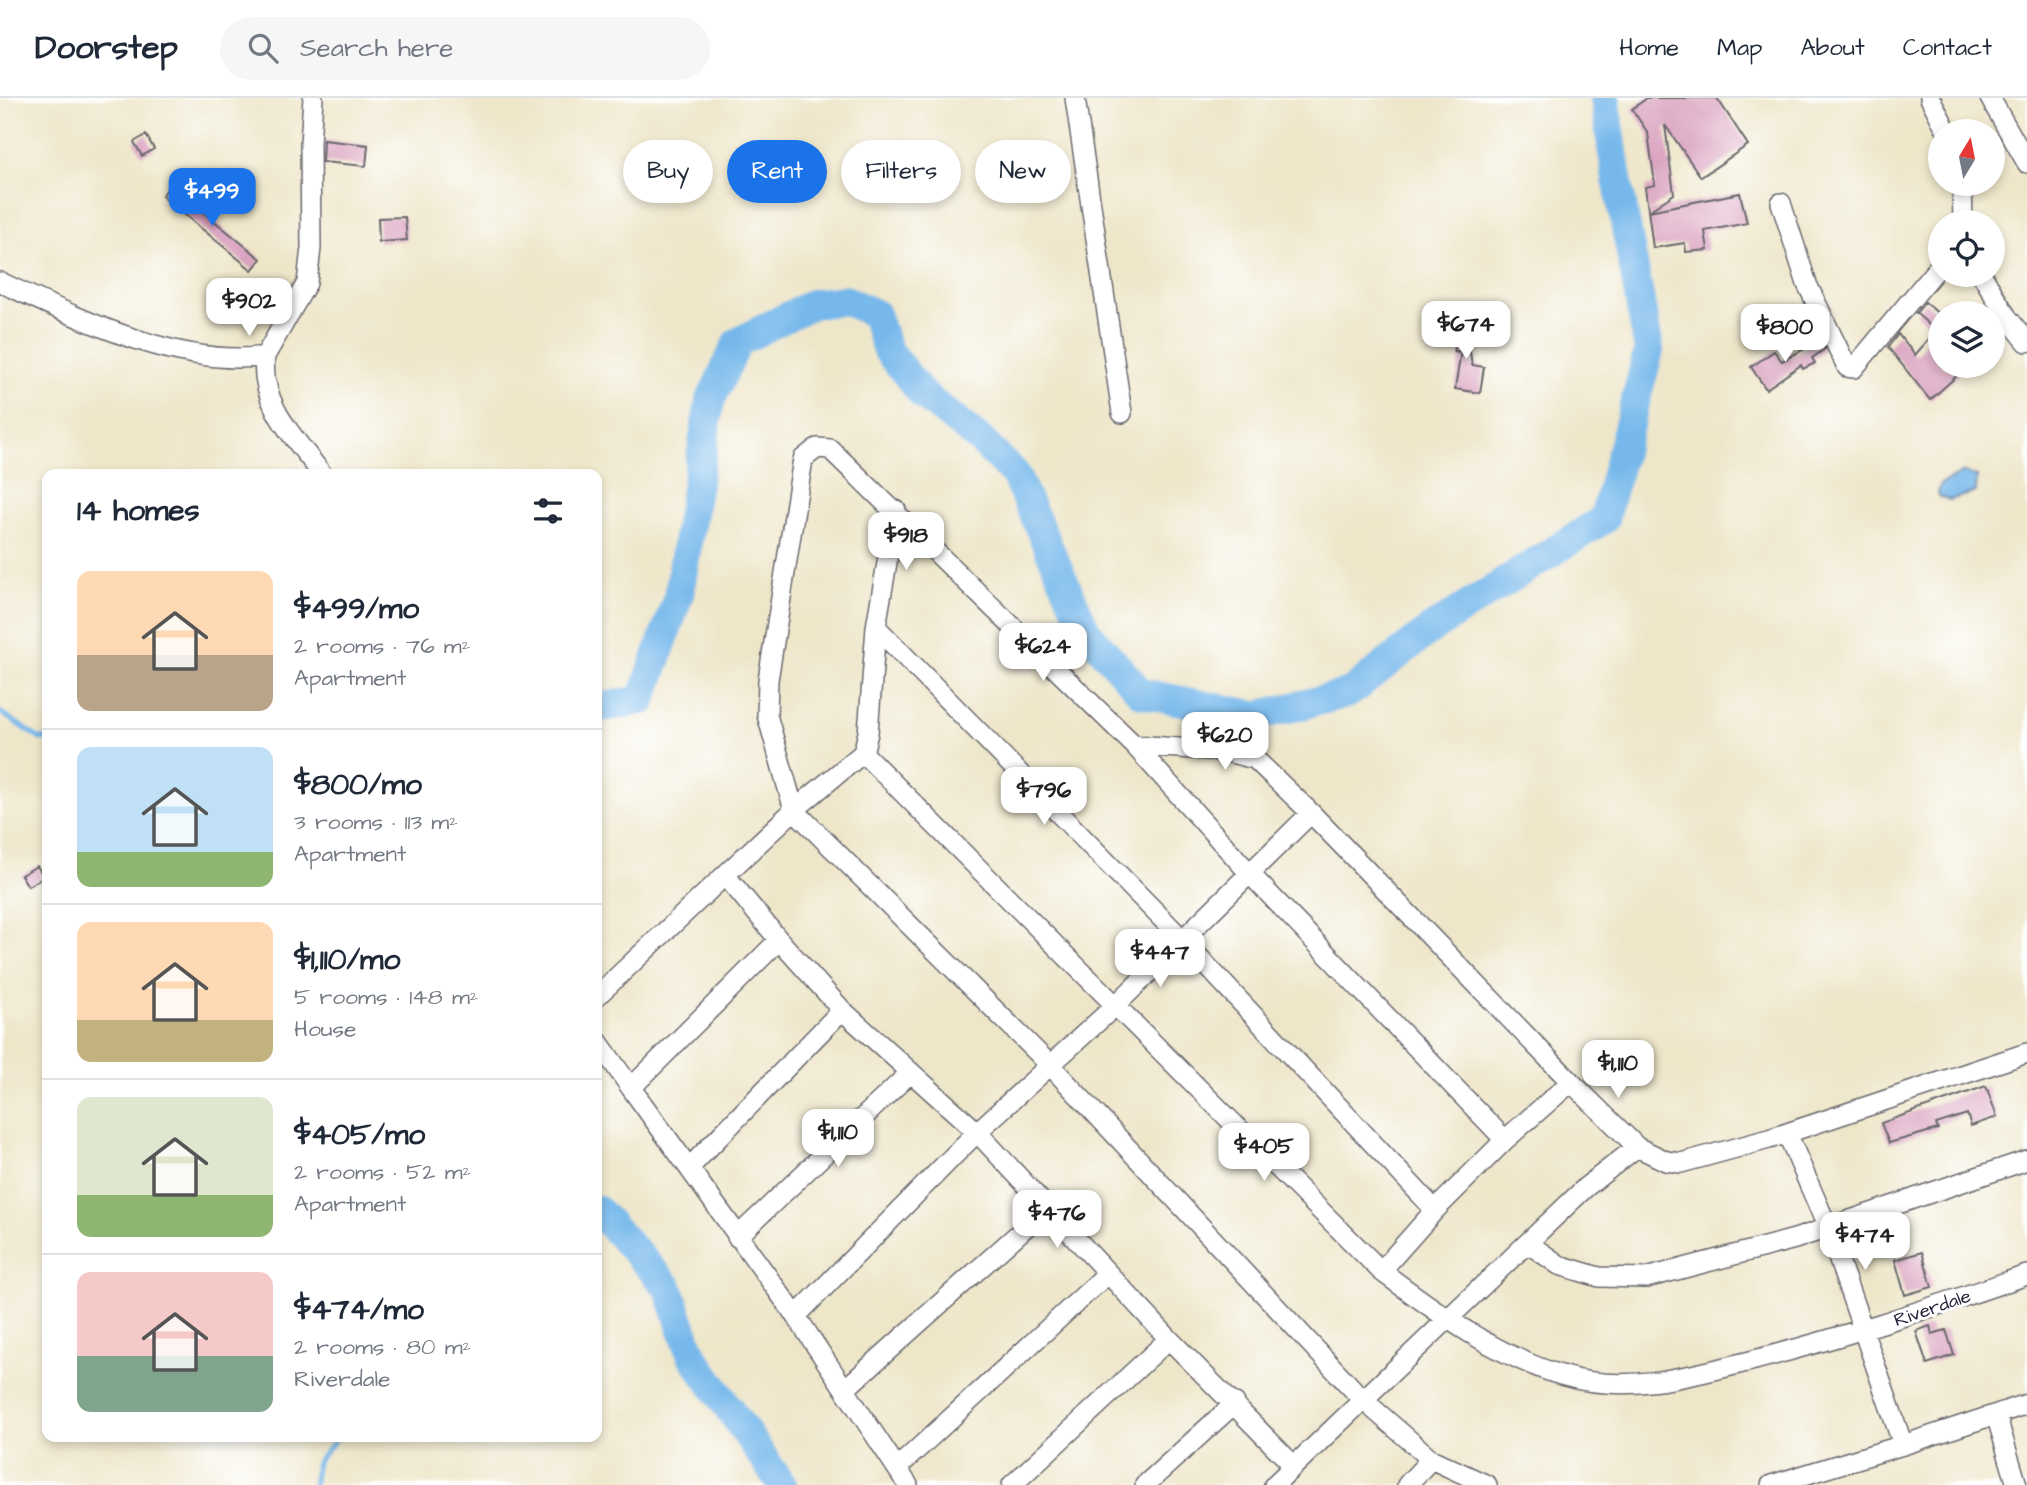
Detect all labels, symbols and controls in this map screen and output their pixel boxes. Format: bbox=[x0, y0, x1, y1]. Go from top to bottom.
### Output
search box bbox=[220, 17, 710, 80]
text: Doorstep bbox=[35, 25, 178, 71]
icon: search bbox=[244, 29, 282, 67]
text: Search here bbox=[300, 30, 453, 66]
text: Home bbox=[1619, 31, 1679, 65]
text: Map bbox=[1717, 31, 1762, 65]
text: About bbox=[1800, 31, 1865, 65]
text: Contact bbox=[1903, 31, 1992, 65]
north arrow bbox=[1928, 119, 2006, 196]
map controls bbox=[1928, 119, 2005, 378]
chip: Buy bbox=[623, 140, 713, 203]
chip: Rent bbox=[727, 140, 827, 203]
chip: Filters bbox=[841, 140, 961, 203]
chip: New bbox=[975, 140, 1071, 203]
pin: $499 bbox=[171, 169, 253, 228]
text: $499 bbox=[185, 175, 239, 207]
button: locate bbox=[1928, 210, 2005, 287]
pin: $902 bbox=[208, 278, 290, 338]
text: $902 bbox=[222, 285, 276, 317]
button: layers bbox=[1928, 301, 2005, 378]
pin: $674 bbox=[1425, 302, 1507, 361]
pin: $800 bbox=[1744, 304, 1826, 364]
text: $674 bbox=[1437, 308, 1495, 340]
text: $800 bbox=[1757, 311, 1813, 343]
text: 14 homes bbox=[77, 490, 200, 532]
icon: filters bbox=[529, 492, 567, 530]
pin: $918 bbox=[865, 512, 947, 572]
text: $918 bbox=[884, 519, 928, 551]
text: $499/mo bbox=[294, 588, 419, 630]
icon: home bbox=[133, 599, 217, 683]
pin: $624 bbox=[1002, 624, 1084, 683]
text: 2 rooms · 76 m² bbox=[294, 630, 470, 662]
text: $624 bbox=[1015, 630, 1071, 662]
text: Apartment bbox=[294, 662, 406, 694]
pin: $620 bbox=[1184, 712, 1266, 772]
text: $620 bbox=[1198, 719, 1252, 751]
text: $800/mo bbox=[294, 764, 422, 806]
pin: $796 bbox=[1003, 768, 1085, 827]
text: $796 bbox=[1017, 774, 1071, 806]
icon: home bbox=[133, 775, 217, 859]
text: 3 rooms · 113 m² bbox=[294, 806, 458, 838]
text: Apartment bbox=[294, 838, 406, 870]
pin: $447 bbox=[1119, 930, 1201, 989]
text: $447 bbox=[1131, 936, 1189, 968]
text: $1,110/mo bbox=[294, 939, 400, 981]
icon: home bbox=[133, 950, 217, 1034]
text: 5 rooms · 148 m² bbox=[294, 981, 478, 1013]
text: House bbox=[294, 1013, 357, 1045]
pin: $1,110 bbox=[1561, 1040, 1675, 1100]
text: $1,110 bbox=[1598, 1047, 1638, 1079]
pin: $1,110 bbox=[781, 1110, 895, 1169]
text: $405/mo bbox=[294, 1114, 425, 1156]
text: $1,110 bbox=[818, 1116, 858, 1148]
pin: $405 bbox=[1223, 1124, 1305, 1183]
icon: home bbox=[133, 1125, 217, 1209]
text: $405 bbox=[1234, 1130, 1294, 1162]
text: 2 rooms · 52 m² bbox=[294, 1156, 471, 1188]
text: Apartment bbox=[294, 1188, 406, 1220]
pin: $476 bbox=[1016, 1190, 1098, 1250]
text: $476 bbox=[1028, 1197, 1086, 1229]
pin: $474 bbox=[1824, 1212, 1906, 1272]
text: $474 bbox=[1836, 1219, 1894, 1251]
street label: Riverdale bbox=[1890, 1283, 1975, 1334]
text: $474/mo bbox=[294, 1289, 424, 1331]
icon: home bbox=[133, 1300, 217, 1384]
text: 2 rooms · 80 m² bbox=[294, 1331, 471, 1363]
text: Riverdale bbox=[294, 1363, 391, 1395]

